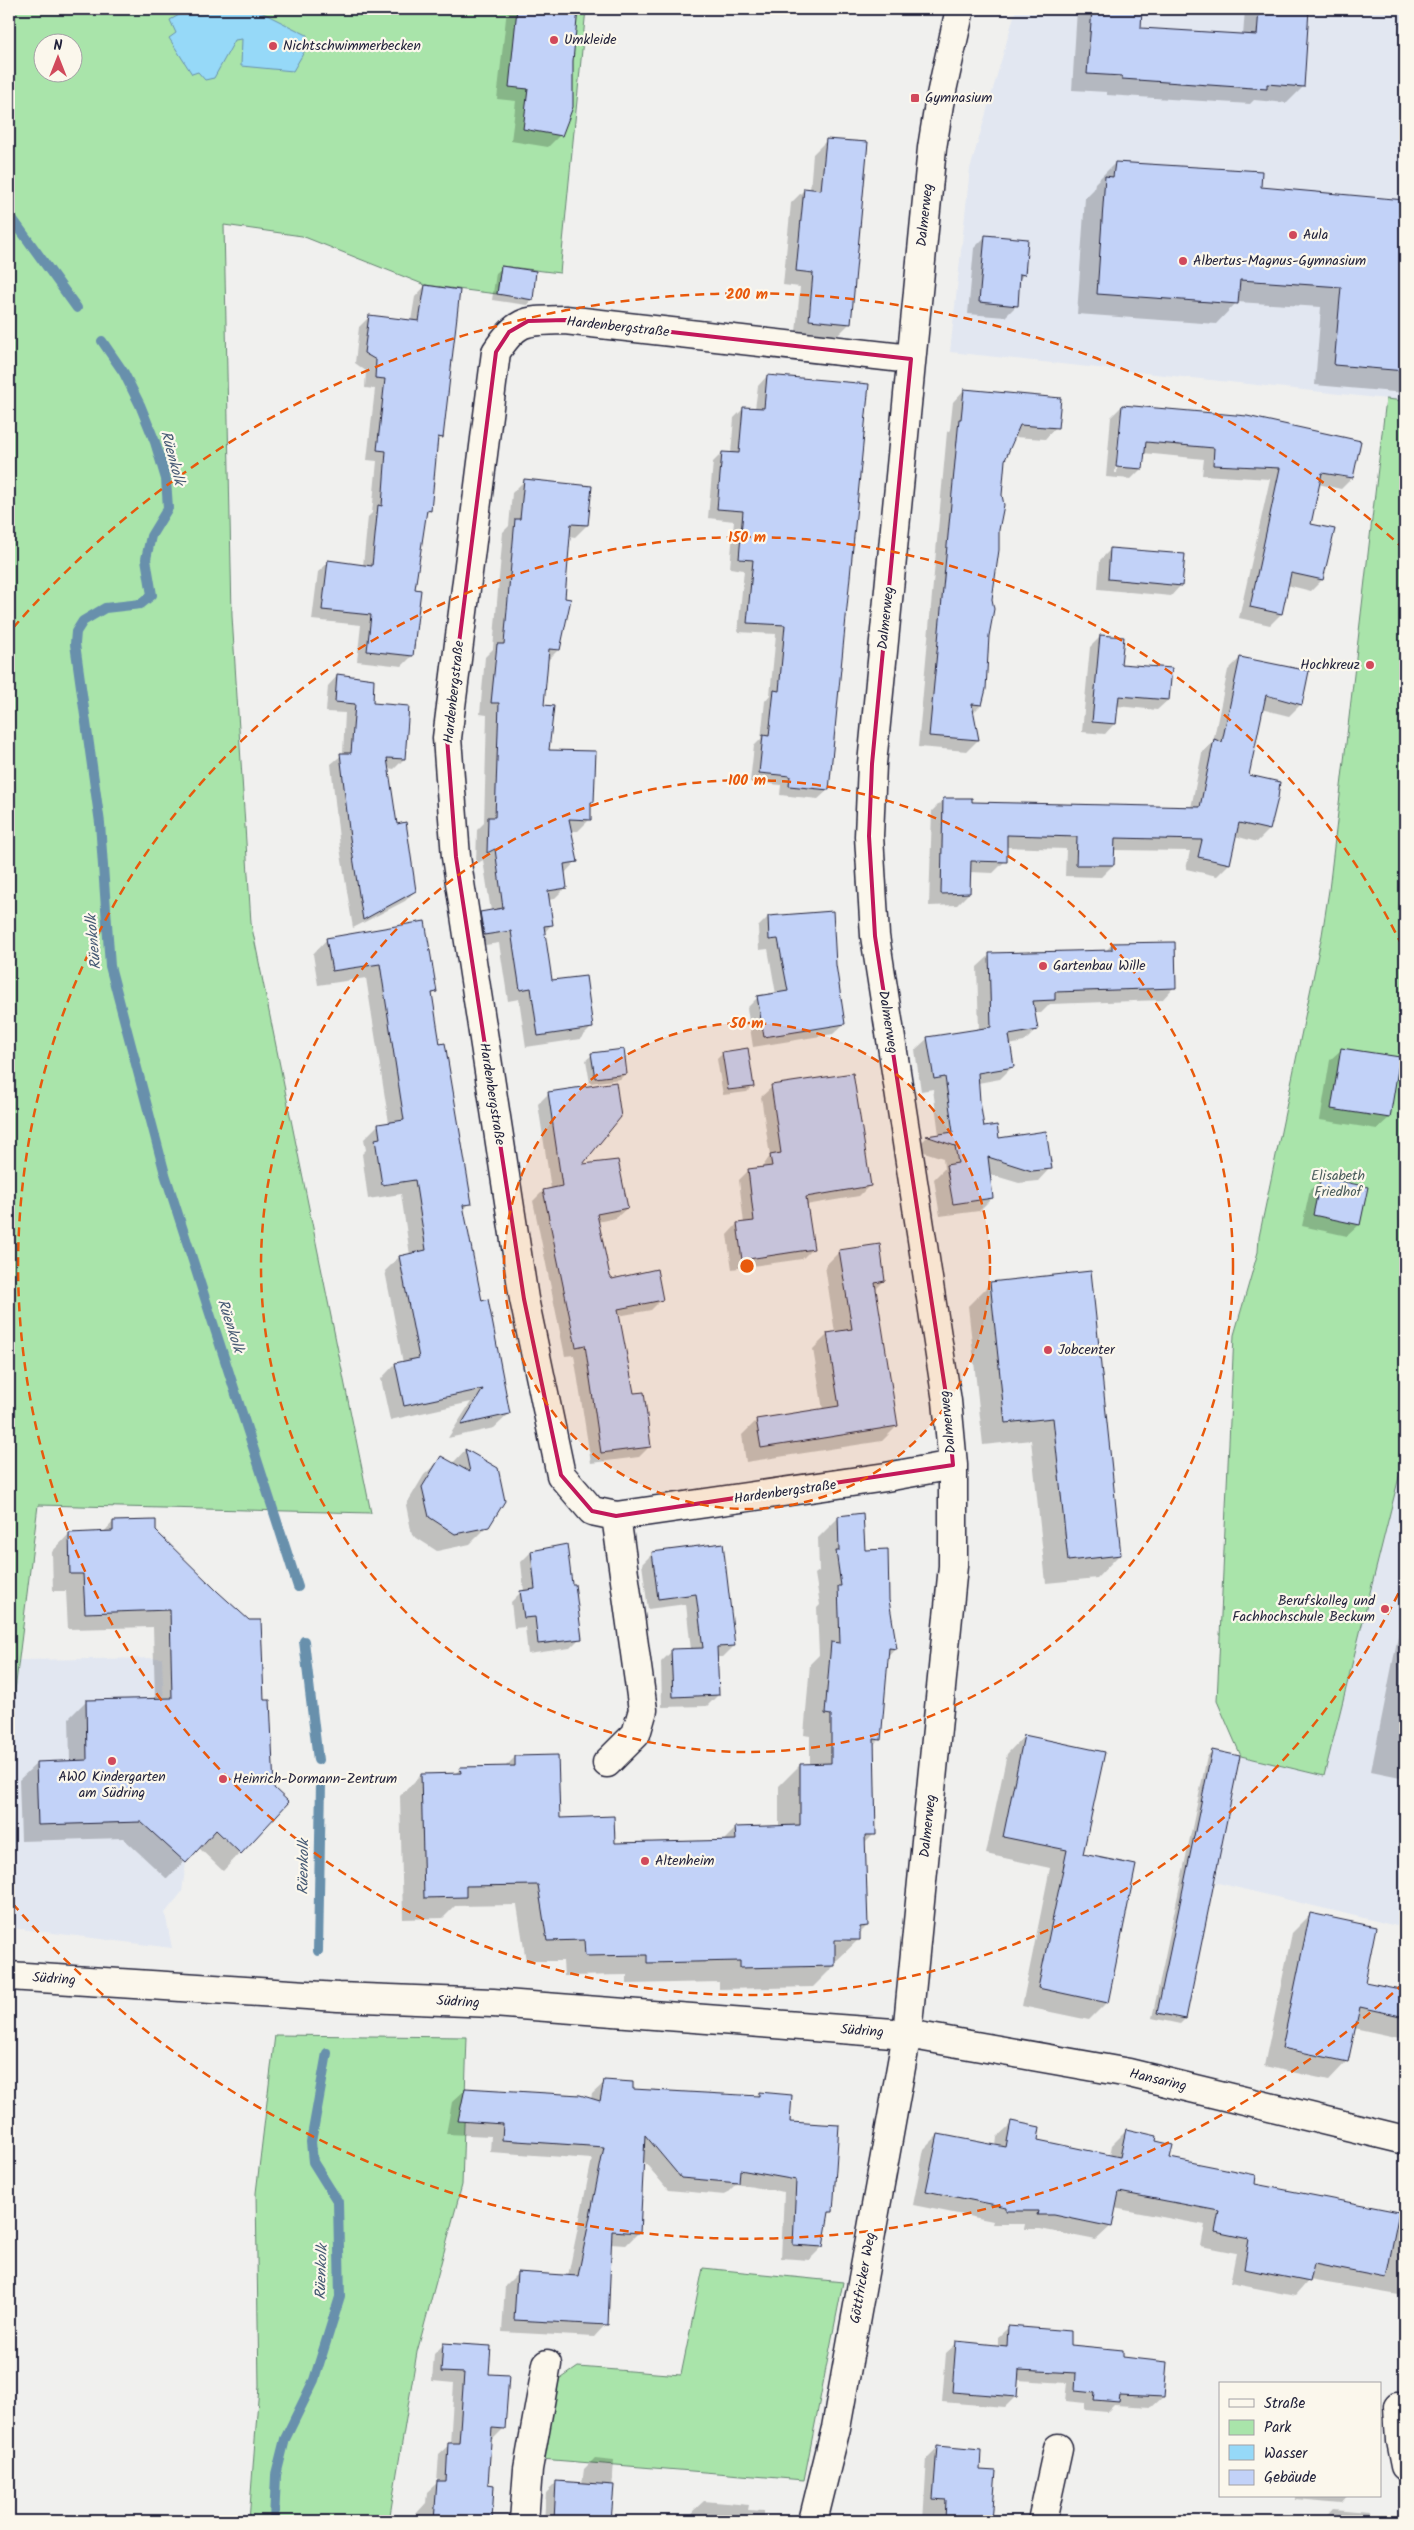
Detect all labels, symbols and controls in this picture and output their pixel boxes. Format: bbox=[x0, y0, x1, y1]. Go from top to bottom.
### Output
place label: Umkleide bbox=[564, 29, 617, 51]
north arrow bbox=[32, 32, 82, 82]
marker: Umkleide bbox=[548, 34, 560, 46]
text: N bbox=[54, 35, 63, 57]
place label: Nichtschwimmerbecken bbox=[283, 35, 421, 57]
marker: Nichtschwimmerbecken bbox=[267, 40, 279, 52]
place label: Gymnasium bbox=[925, 87, 992, 109]
marker: Gymnasium bbox=[909, 92, 921, 104]
street label: Dalmerweg bbox=[911, 182, 939, 248]
place label: Aula bbox=[1303, 224, 1328, 246]
marker: Aula bbox=[1287, 229, 1299, 241]
place label: Albertus-Magnus-Gymnasium bbox=[1193, 250, 1366, 272]
marker: Albertus-Magnus-Gymnasium bbox=[1177, 255, 1189, 267]
text: 200 m bbox=[726, 283, 768, 307]
street label: Hardenbergstraße bbox=[565, 311, 671, 343]
water label: Rüenkolk bbox=[153, 428, 191, 490]
text: 150 m bbox=[728, 526, 766, 550]
street label: Dalmerweg bbox=[872, 585, 900, 651]
street label: Hardenbergstraße bbox=[438, 639, 470, 745]
place label: Hochkreuz bbox=[1300, 654, 1360, 676]
marker: Hochkreuz bbox=[1364, 659, 1376, 671]
text: 100 m bbox=[728, 769, 766, 793]
water label: Rüenkolk bbox=[79, 911, 108, 971]
place label: Gartenbau Wille bbox=[1053, 955, 1146, 977]
marker: Gartenbau Wille bbox=[1037, 960, 1049, 972]
street label: Dalmerweg bbox=[872, 989, 904, 1055]
text: 50 m bbox=[729, 1012, 764, 1036]
street label: Hardenbergstraße bbox=[473, 1041, 511, 1147]
park label: Elisabeth Friedhof bbox=[1311, 1165, 1365, 1203]
centre of rings bbox=[738, 1257, 756, 1275]
water label: Rüenkolk bbox=[210, 1296, 251, 1358]
place label: Jobcenter bbox=[1058, 1339, 1116, 1361]
marker: Jobcenter bbox=[1042, 1344, 1054, 1356]
street label: Dalmerweg bbox=[934, 1389, 962, 1455]
street label: Hardenbergstraße bbox=[732, 1474, 838, 1510]
place label: Berufskolleg und Fachhochschule Beckum bbox=[1232, 1590, 1376, 1628]
marker: Berufskolleg und Fachhochschule Beckum bbox=[1379, 1603, 1391, 1615]
marker: AWO Kindergarten am Südring bbox=[106, 1755, 118, 1767]
place label: AWO Kindergarten am Südring bbox=[58, 1766, 166, 1804]
place label: Heinrich-Dormann-Zentrum bbox=[233, 1768, 397, 1790]
marker: Heinrich-Dormann-Zentrum bbox=[217, 1773, 229, 1785]
street label: Dalmerweg bbox=[914, 1793, 942, 1859]
water label: Rüenkolk bbox=[292, 1837, 317, 1895]
place label: Altenheim bbox=[655, 1850, 714, 1872]
marker: Altenheim bbox=[639, 1855, 651, 1867]
street label: Südring bbox=[32, 1967, 76, 1991]
street label: Südring bbox=[436, 1990, 480, 2014]
street label: Südring bbox=[840, 2019, 884, 2043]
street label: Hansaring bbox=[1127, 2063, 1189, 2097]
street label: Göttfricker Weg bbox=[844, 2231, 882, 2325]
water label: Rüenkolk bbox=[309, 2242, 335, 2300]
legend bbox=[1219, 2382, 1382, 2498]
text: Straße bbox=[1264, 2392, 1306, 2416]
text: Park bbox=[1264, 2416, 1292, 2440]
text: Wasser bbox=[1264, 2442, 1308, 2466]
text: Gebäude bbox=[1264, 2466, 1317, 2490]

